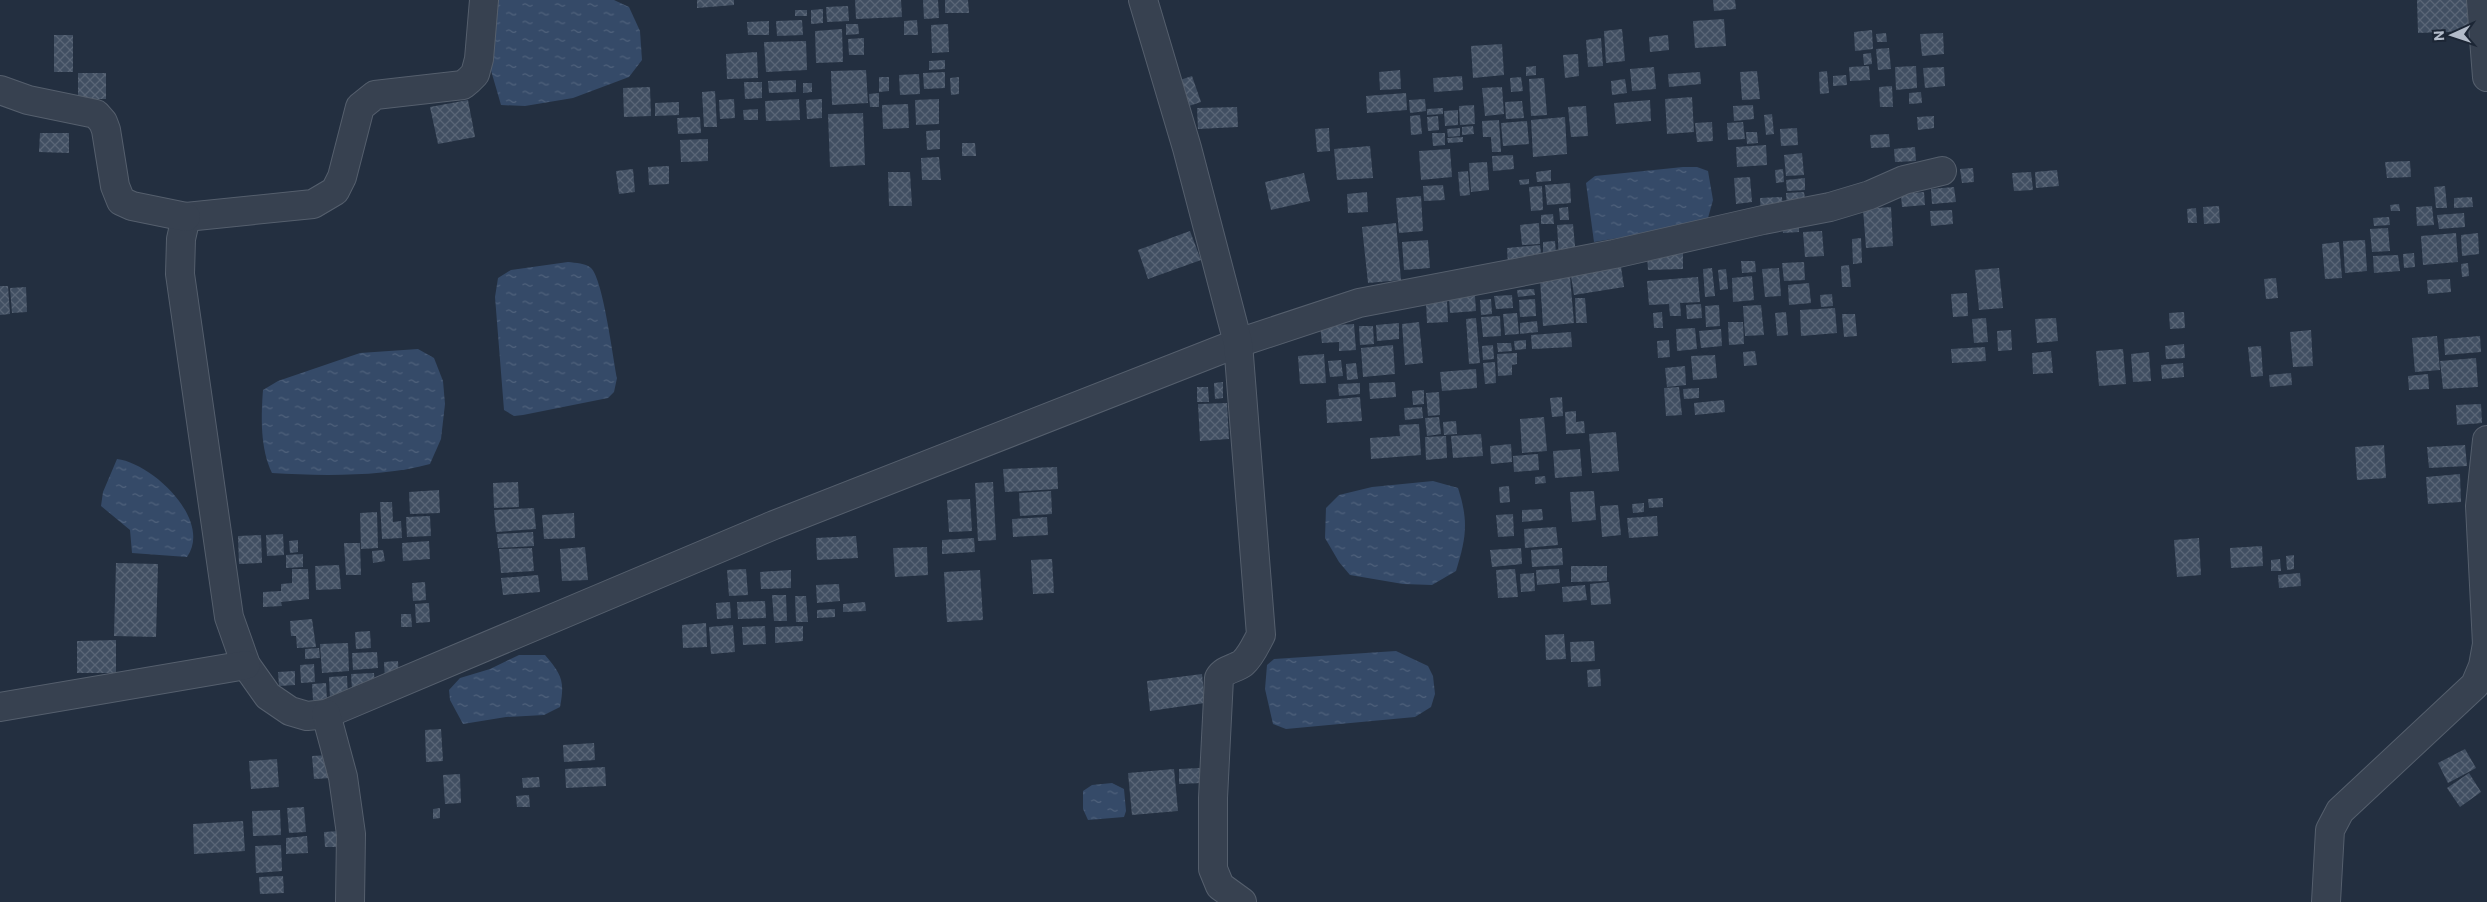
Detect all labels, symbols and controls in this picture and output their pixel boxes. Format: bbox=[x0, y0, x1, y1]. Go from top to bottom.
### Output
north arrow bbox=[2427, 10, 2477, 60]
text: N bbox=[2430, 30, 2447, 41]

